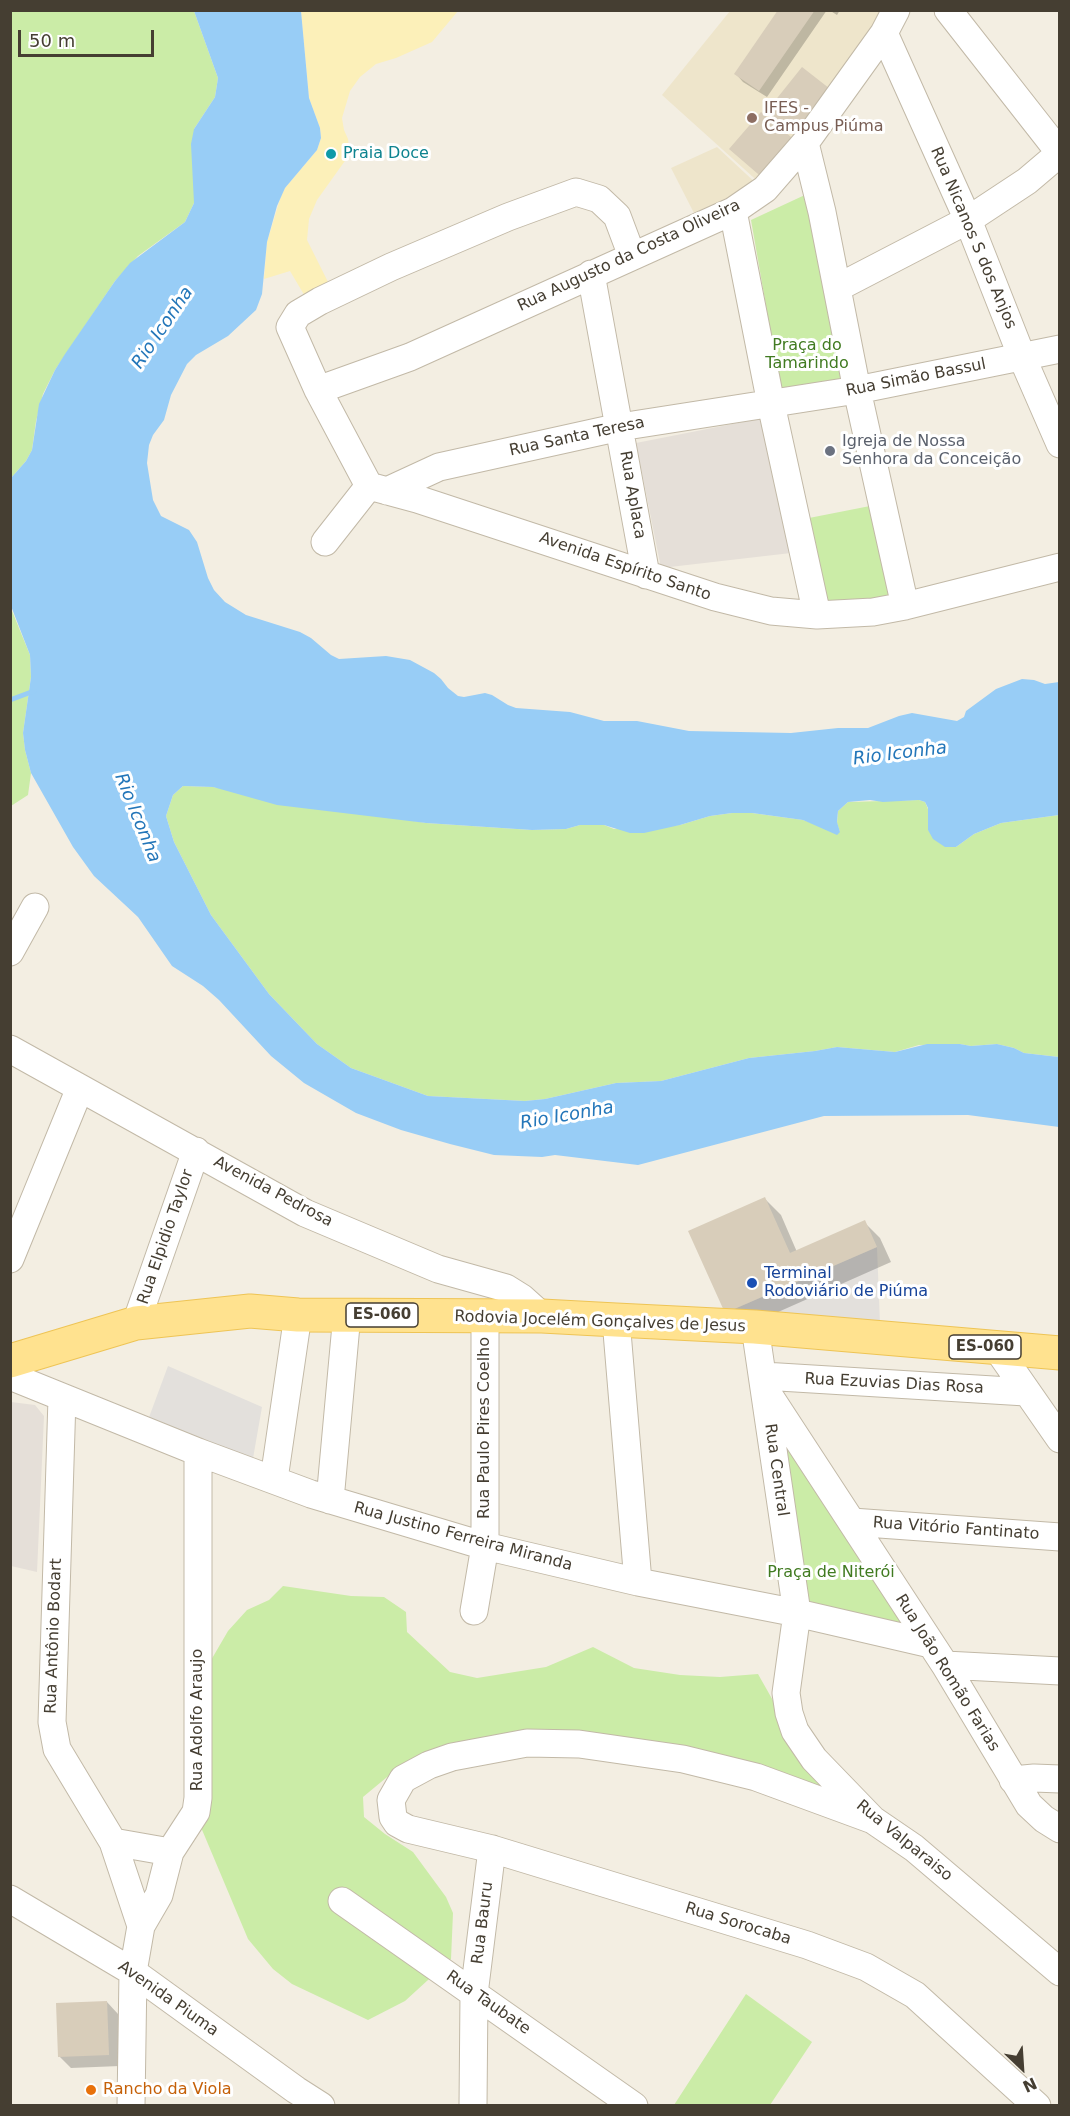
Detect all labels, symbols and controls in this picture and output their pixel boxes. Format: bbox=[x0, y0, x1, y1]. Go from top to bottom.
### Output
scale bar bbox=[21, 18, 158, 56]
text: 50 m bbox=[29, 30, 75, 51]
place label: IFES - Campus Piúma bbox=[764, 99, 884, 137]
marker: IFES - Campus Piúma bbox=[745, 111, 759, 125]
place label: Praia Doce bbox=[343, 144, 429, 164]
street label: Rua Nicanos S dos Anjos bbox=[926, 144, 1020, 332]
marker: Praia Doce bbox=[324, 147, 338, 161]
street label: Rua Augusto da Costa Oliveira bbox=[515, 196, 743, 316]
water label: Rio Iconha bbox=[128, 283, 198, 373]
park label: Praça do Tamarindo bbox=[765, 336, 849, 374]
street label: Rua Simão Bassul bbox=[844, 355, 988, 401]
street label: Rua Santa Teresa bbox=[508, 413, 646, 461]
place label: Igreja de Nossa Senhora da Conceição bbox=[842, 432, 1021, 470]
marker: Igreja de Nossa Senhora da Conceição bbox=[823, 444, 837, 458]
street label: Rua Aplaca bbox=[615, 449, 649, 541]
street label: Avenida Espírito Santo bbox=[537, 529, 713, 605]
water label: Rio Iconha bbox=[852, 738, 948, 770]
water label: Rio Iconha bbox=[109, 770, 165, 866]
water label: Rio Iconha bbox=[519, 1097, 615, 1135]
street label: Avenida Pedrosa bbox=[210, 1152, 336, 1232]
street label: Rua Elpidio Taylor bbox=[134, 1167, 198, 1307]
place label: Terminal Rodoviário de Piúma bbox=[764, 1264, 928, 1302]
marker: Terminal Rodoviário de Piúma bbox=[745, 1276, 759, 1290]
road number: ES-060 bbox=[346, 1303, 418, 1327]
street label: Rodovia Jocelém Gonçalves de Jesus bbox=[454, 1307, 746, 1337]
road number: ES-060 bbox=[949, 1335, 1021, 1359]
street label: Rua Paulo Pires Coelho bbox=[475, 1337, 495, 1519]
street label: Rua Ezuvias Dias Rosa bbox=[804, 1370, 984, 1398]
street label: Rua Central bbox=[760, 1422, 792, 1518]
street label: Rua Justino Ferreira Miranda bbox=[352, 1499, 574, 1575]
street label: Rua Vitório Fantinato bbox=[872, 1514, 1040, 1544]
street label: Rua Antônio Bodart bbox=[42, 1558, 66, 1714]
park label: Praça de Niterói bbox=[767, 1563, 895, 1583]
street label: Rua João Romão Farias bbox=[891, 1591, 1003, 1755]
street label: Rua Adolfo Araujo bbox=[188, 1649, 208, 1791]
street label: Rua Valparaiso bbox=[852, 1796, 956, 1886]
street label: Rua Bauru bbox=[468, 1881, 498, 1965]
street label: Rua Sorocaba bbox=[683, 1899, 793, 1949]
street label: Avenida Piuma bbox=[114, 1957, 222, 2041]
street label: Rua Taubate bbox=[442, 1967, 534, 2039]
north arrow bbox=[992, 2038, 1052, 2098]
text: N bbox=[1020, 2073, 1040, 2096]
place label: Rancho da Viola bbox=[103, 2080, 232, 2100]
marker: Rancho da Viola bbox=[84, 2083, 98, 2097]

